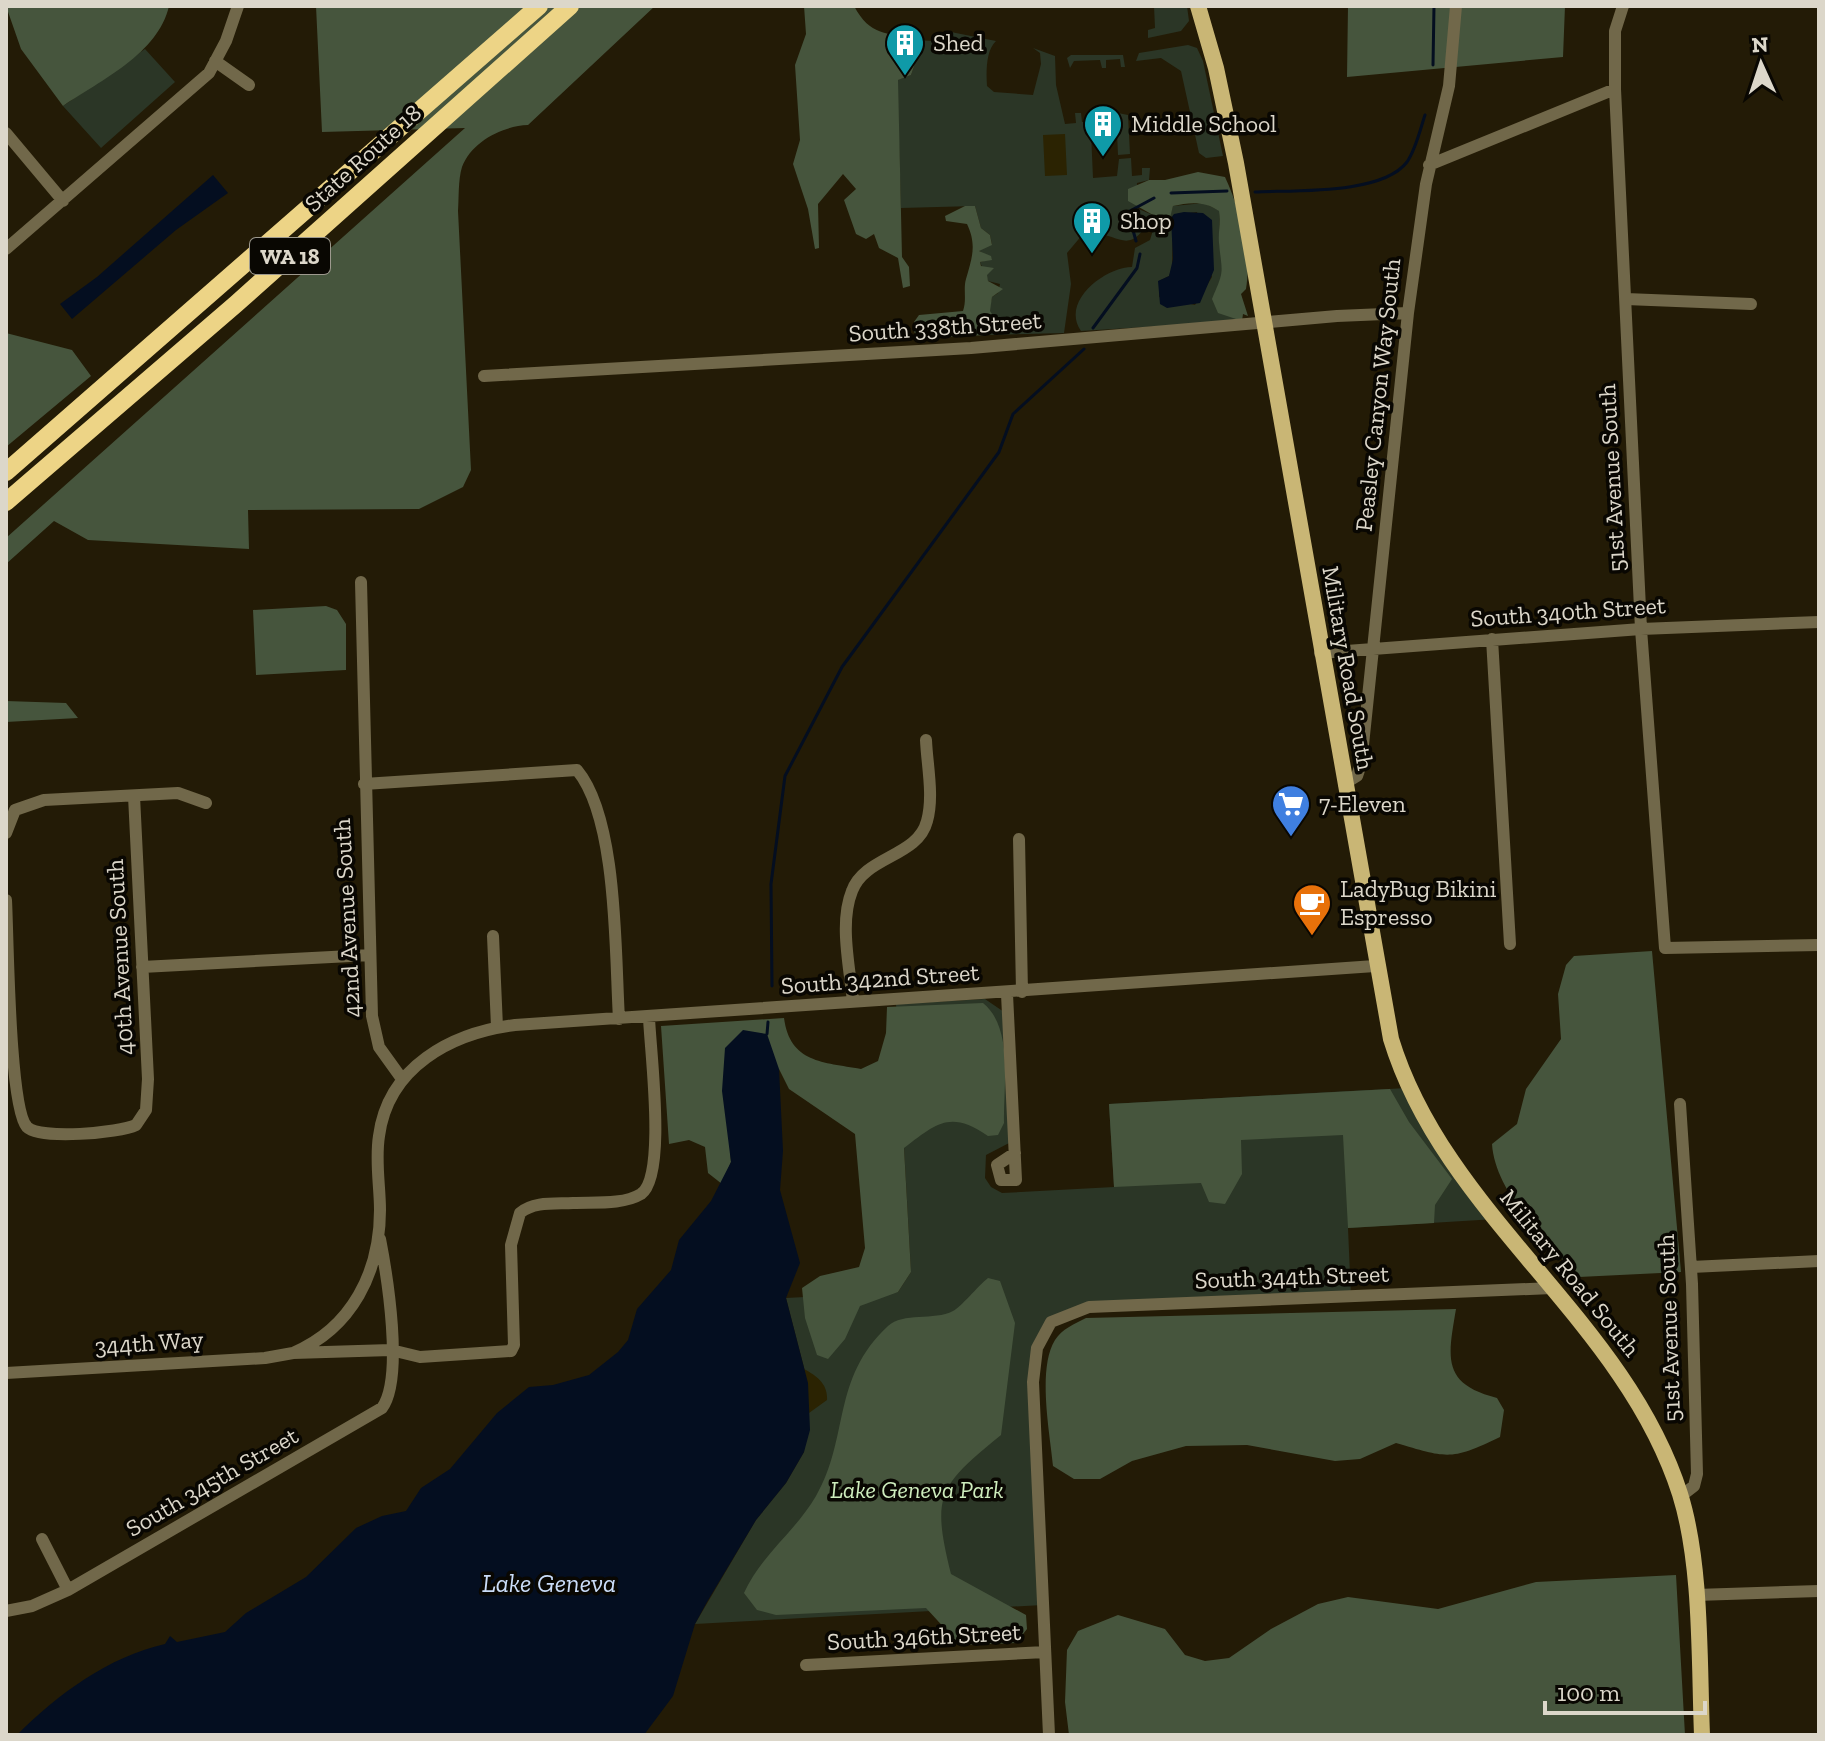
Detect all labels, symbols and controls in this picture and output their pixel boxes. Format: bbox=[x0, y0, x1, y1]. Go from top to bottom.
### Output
building icon: Shed bbox=[884, 22, 926, 77]
north arrow bbox=[1721, 24, 1801, 104]
place label: Shed bbox=[933, 28, 984, 57]
text: N bbox=[1751, 31, 1769, 58]
street label: State Route 18 bbox=[298, 98, 427, 218]
building icon: Middle School bbox=[1082, 103, 1124, 158]
place label: Middle School bbox=[1131, 109, 1277, 138]
building icon: Shop bbox=[1071, 200, 1113, 255]
place label: Shop bbox=[1120, 206, 1172, 235]
road number: WA 18 bbox=[250, 238, 330, 274]
street label: Peasley Canyon Way South bbox=[1349, 256, 1406, 533]
street label: South 338th Street bbox=[848, 305, 1042, 348]
street label: 51st Avenue South bbox=[1592, 383, 1631, 573]
street label: Military Road South bbox=[1316, 564, 1381, 773]
street label: South 340th Street bbox=[1469, 590, 1667, 633]
supermarket icon: 7-Eleven bbox=[1270, 783, 1312, 838]
place label: 7-Eleven bbox=[1319, 789, 1406, 818]
street label: 42nd Avenue South bbox=[327, 817, 366, 1018]
street label: 40th Avenue South bbox=[100, 858, 139, 1056]
place label: LadyBug Bikini Espresso bbox=[1340, 874, 1497, 931]
cafe icon: LadyBug Bikini Espresso bbox=[1291, 882, 1333, 937]
street label: South 342nd Street bbox=[780, 957, 980, 1000]
street label: Military Road South bbox=[1494, 1183, 1647, 1363]
street label: 51st Avenue South bbox=[1651, 1233, 1686, 1423]
street label: South 344th Street bbox=[1194, 1259, 1390, 1294]
street label: 344th Way bbox=[94, 1324, 205, 1361]
street label: South 345th Street bbox=[121, 1420, 303, 1543]
park label: Lake Geneva Park bbox=[830, 1475, 1004, 1504]
water label: Lake Geneva bbox=[482, 1567, 616, 1599]
street label: South 346th Street bbox=[826, 1617, 1022, 1656]
scale bar bbox=[1545, 1665, 1705, 1715]
text: 100 m bbox=[1557, 1678, 1620, 1707]

